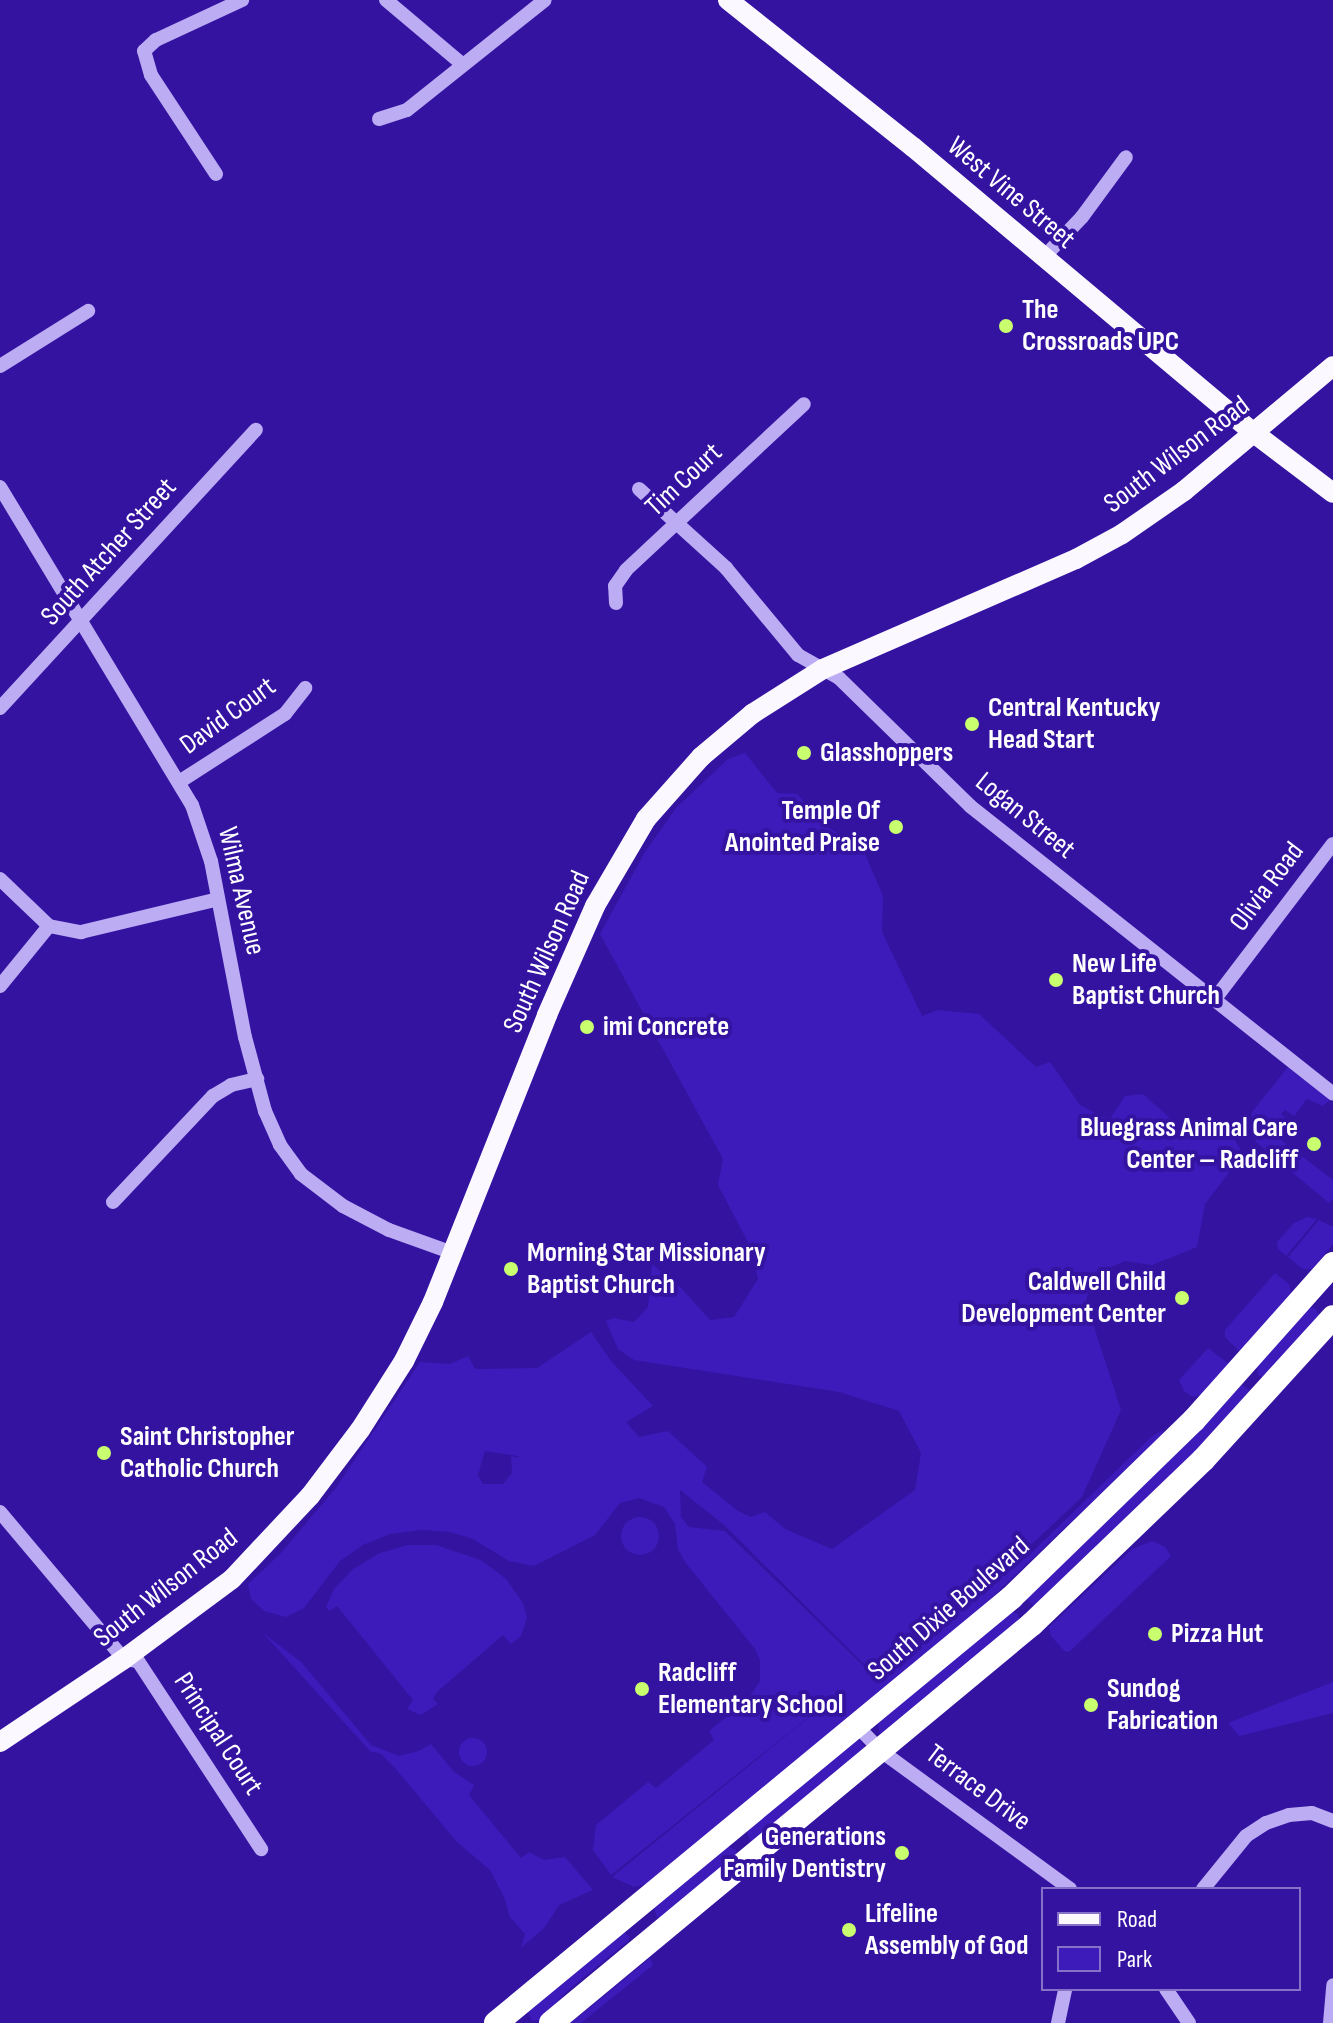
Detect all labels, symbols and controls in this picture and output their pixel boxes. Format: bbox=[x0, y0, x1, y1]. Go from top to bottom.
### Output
street label: West Vine Street bbox=[940, 130, 1082, 256]
place label: The Crossroads UPC bbox=[1022, 293, 1179, 359]
marker: The Crossroads UPC bbox=[997, 317, 1015, 335]
street label: South Wilson Road bbox=[1098, 389, 1256, 521]
street label: Tim Court bbox=[639, 436, 729, 524]
street label: South Atcher Street bbox=[34, 471, 184, 633]
street label: David Court bbox=[174, 670, 282, 762]
place label: Central Kentucky Head Start bbox=[988, 691, 1160, 757]
marker: Central Kentucky Head Start bbox=[963, 715, 981, 733]
place label: Glasshoppers bbox=[820, 736, 953, 770]
marker: Glasshoppers bbox=[795, 744, 813, 762]
street label: Logan Street bbox=[968, 766, 1082, 866]
place label: Temple Of Anointed Praise bbox=[725, 794, 880, 860]
marker: Temple Of Anointed Praise bbox=[887, 818, 905, 836]
street label: Wilma Avenue bbox=[210, 824, 272, 958]
street label: Olivia Road bbox=[1223, 836, 1311, 938]
street label: South Wilson Road bbox=[496, 866, 598, 1038]
place label: New Life Baptist Church bbox=[1072, 947, 1220, 1013]
marker: New Life Baptist Church bbox=[1047, 971, 1065, 989]
place label: imi Concrete bbox=[603, 1010, 729, 1044]
marker: imi Concrete bbox=[578, 1018, 596, 1036]
place label: Bluegrass Animal Care Center – Radcliff bbox=[1080, 1111, 1298, 1177]
marker: Bluegrass Animal Care Center – Radcliff bbox=[1305, 1135, 1323, 1153]
place label: Morning Star Missionary Baptist Church bbox=[527, 1236, 766, 1302]
marker: Morning Star Missionary Baptist Church bbox=[502, 1260, 520, 1278]
place label: Caldwell Child Development Center bbox=[961, 1265, 1166, 1331]
marker: Caldwell Child Development Center bbox=[1173, 1289, 1191, 1307]
place label: Saint Christopher Catholic Church bbox=[120, 1420, 294, 1486]
marker: Saint Christopher Catholic Church bbox=[95, 1444, 113, 1462]
street label: South Wilson Road bbox=[87, 1521, 245, 1655]
street label: South Dixie Boulevard bbox=[861, 1530, 1037, 1688]
place label: Pizza Hut bbox=[1171, 1617, 1263, 1651]
marker: Pizza Hut bbox=[1146, 1625, 1164, 1643]
place label: Radcliff Elementary School bbox=[658, 1656, 844, 1722]
street label: Principal Court bbox=[166, 1667, 270, 1801]
place label: Sundog Fabrication bbox=[1107, 1672, 1218, 1738]
marker: Radcliff Elementary School bbox=[633, 1680, 651, 1698]
marker: Sundog Fabrication bbox=[1082, 1696, 1100, 1714]
street label: Terrace Drive bbox=[919, 1738, 1037, 1838]
place label: Generations Family Dentistry bbox=[723, 1820, 886, 1886]
marker: Generations Family Dentistry bbox=[893, 1844, 911, 1862]
legend bbox=[1041, 1887, 1301, 1991]
place label: Lifeline Assembly of God bbox=[865, 1897, 1028, 1963]
text: Road bbox=[1117, 1905, 1157, 1934]
marker: Lifeline Assembly of God bbox=[840, 1921, 858, 1939]
text: Park bbox=[1117, 1945, 1152, 1974]

